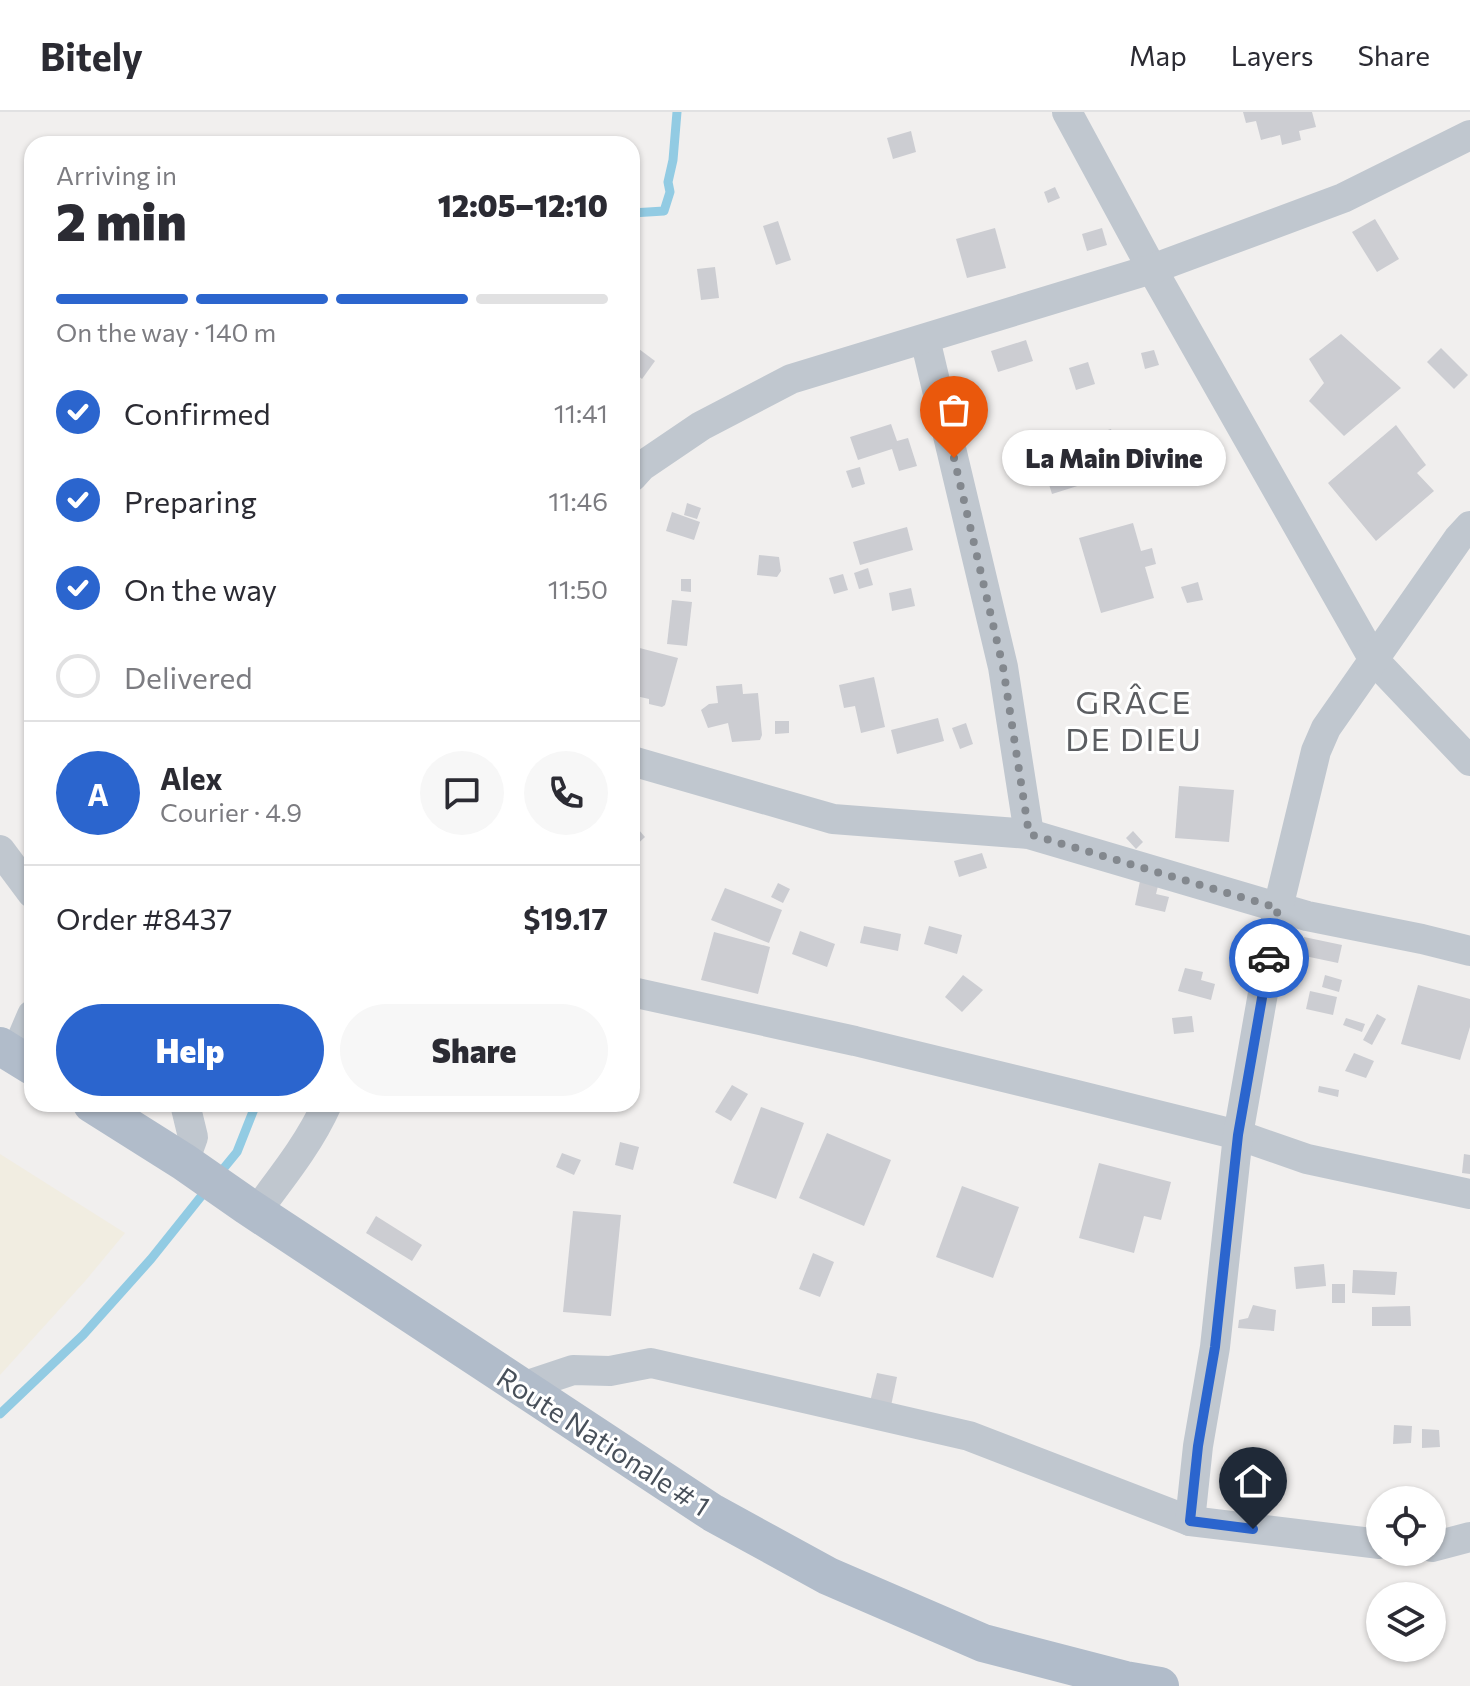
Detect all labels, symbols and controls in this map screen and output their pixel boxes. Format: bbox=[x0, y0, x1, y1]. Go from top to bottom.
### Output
text: Bitely bbox=[40, 32, 143, 79]
text: Map bbox=[1129, 38, 1187, 72]
text: Layers bbox=[1231, 38, 1313, 72]
text: Share bbox=[1357, 38, 1430, 72]
text: Arriving in bbox=[56, 159, 177, 190]
text: 12:05–12:10 bbox=[438, 186, 608, 223]
text: 2 min bbox=[56, 188, 187, 252]
text: On the way · 140 m bbox=[56, 316, 276, 347]
pin bbox=[920, 376, 988, 458]
icon: bag bbox=[932, 388, 976, 432]
icon: check bbox=[56, 390, 100, 434]
text: Confirmed bbox=[124, 394, 271, 431]
text: 11:41 bbox=[554, 397, 608, 428]
callout: La Main Divine bbox=[1002, 430, 1226, 486]
text: La Main Divine bbox=[1025, 442, 1203, 473]
icon: check bbox=[56, 478, 100, 522]
text: Preparing bbox=[124, 482, 257, 519]
text: 11:46 bbox=[548, 485, 608, 516]
icon: check bbox=[56, 566, 100, 610]
text: On the way bbox=[124, 570, 277, 607]
text: 11:50 bbox=[548, 573, 608, 604]
text: Delivered bbox=[124, 658, 253, 695]
district label: GRÂCE DE DIEU bbox=[1065, 681, 1203, 758]
button: chat bbox=[420, 751, 504, 835]
button: phone bbox=[524, 751, 608, 835]
text: Alex bbox=[160, 759, 223, 796]
text: A bbox=[87, 775, 109, 812]
text: Courier · 4.9 bbox=[160, 796, 302, 827]
text: Order #8437 bbox=[56, 899, 232, 936]
text: $19.17 bbox=[523, 899, 608, 936]
courier bbox=[1229, 918, 1309, 998]
icon: car bbox=[1247, 936, 1291, 980]
button: Help bbox=[56, 1004, 324, 1096]
button: Share bbox=[340, 1004, 608, 1096]
street label: Route Nationale # 1 bbox=[491, 1359, 717, 1523]
pin bbox=[1219, 1447, 1287, 1529]
icon: home bbox=[1231, 1459, 1275, 1503]
map controls bbox=[1366, 1486, 1446, 1662]
button: locate bbox=[1366, 1486, 1446, 1566]
button: layers bbox=[1366, 1582, 1446, 1662]

